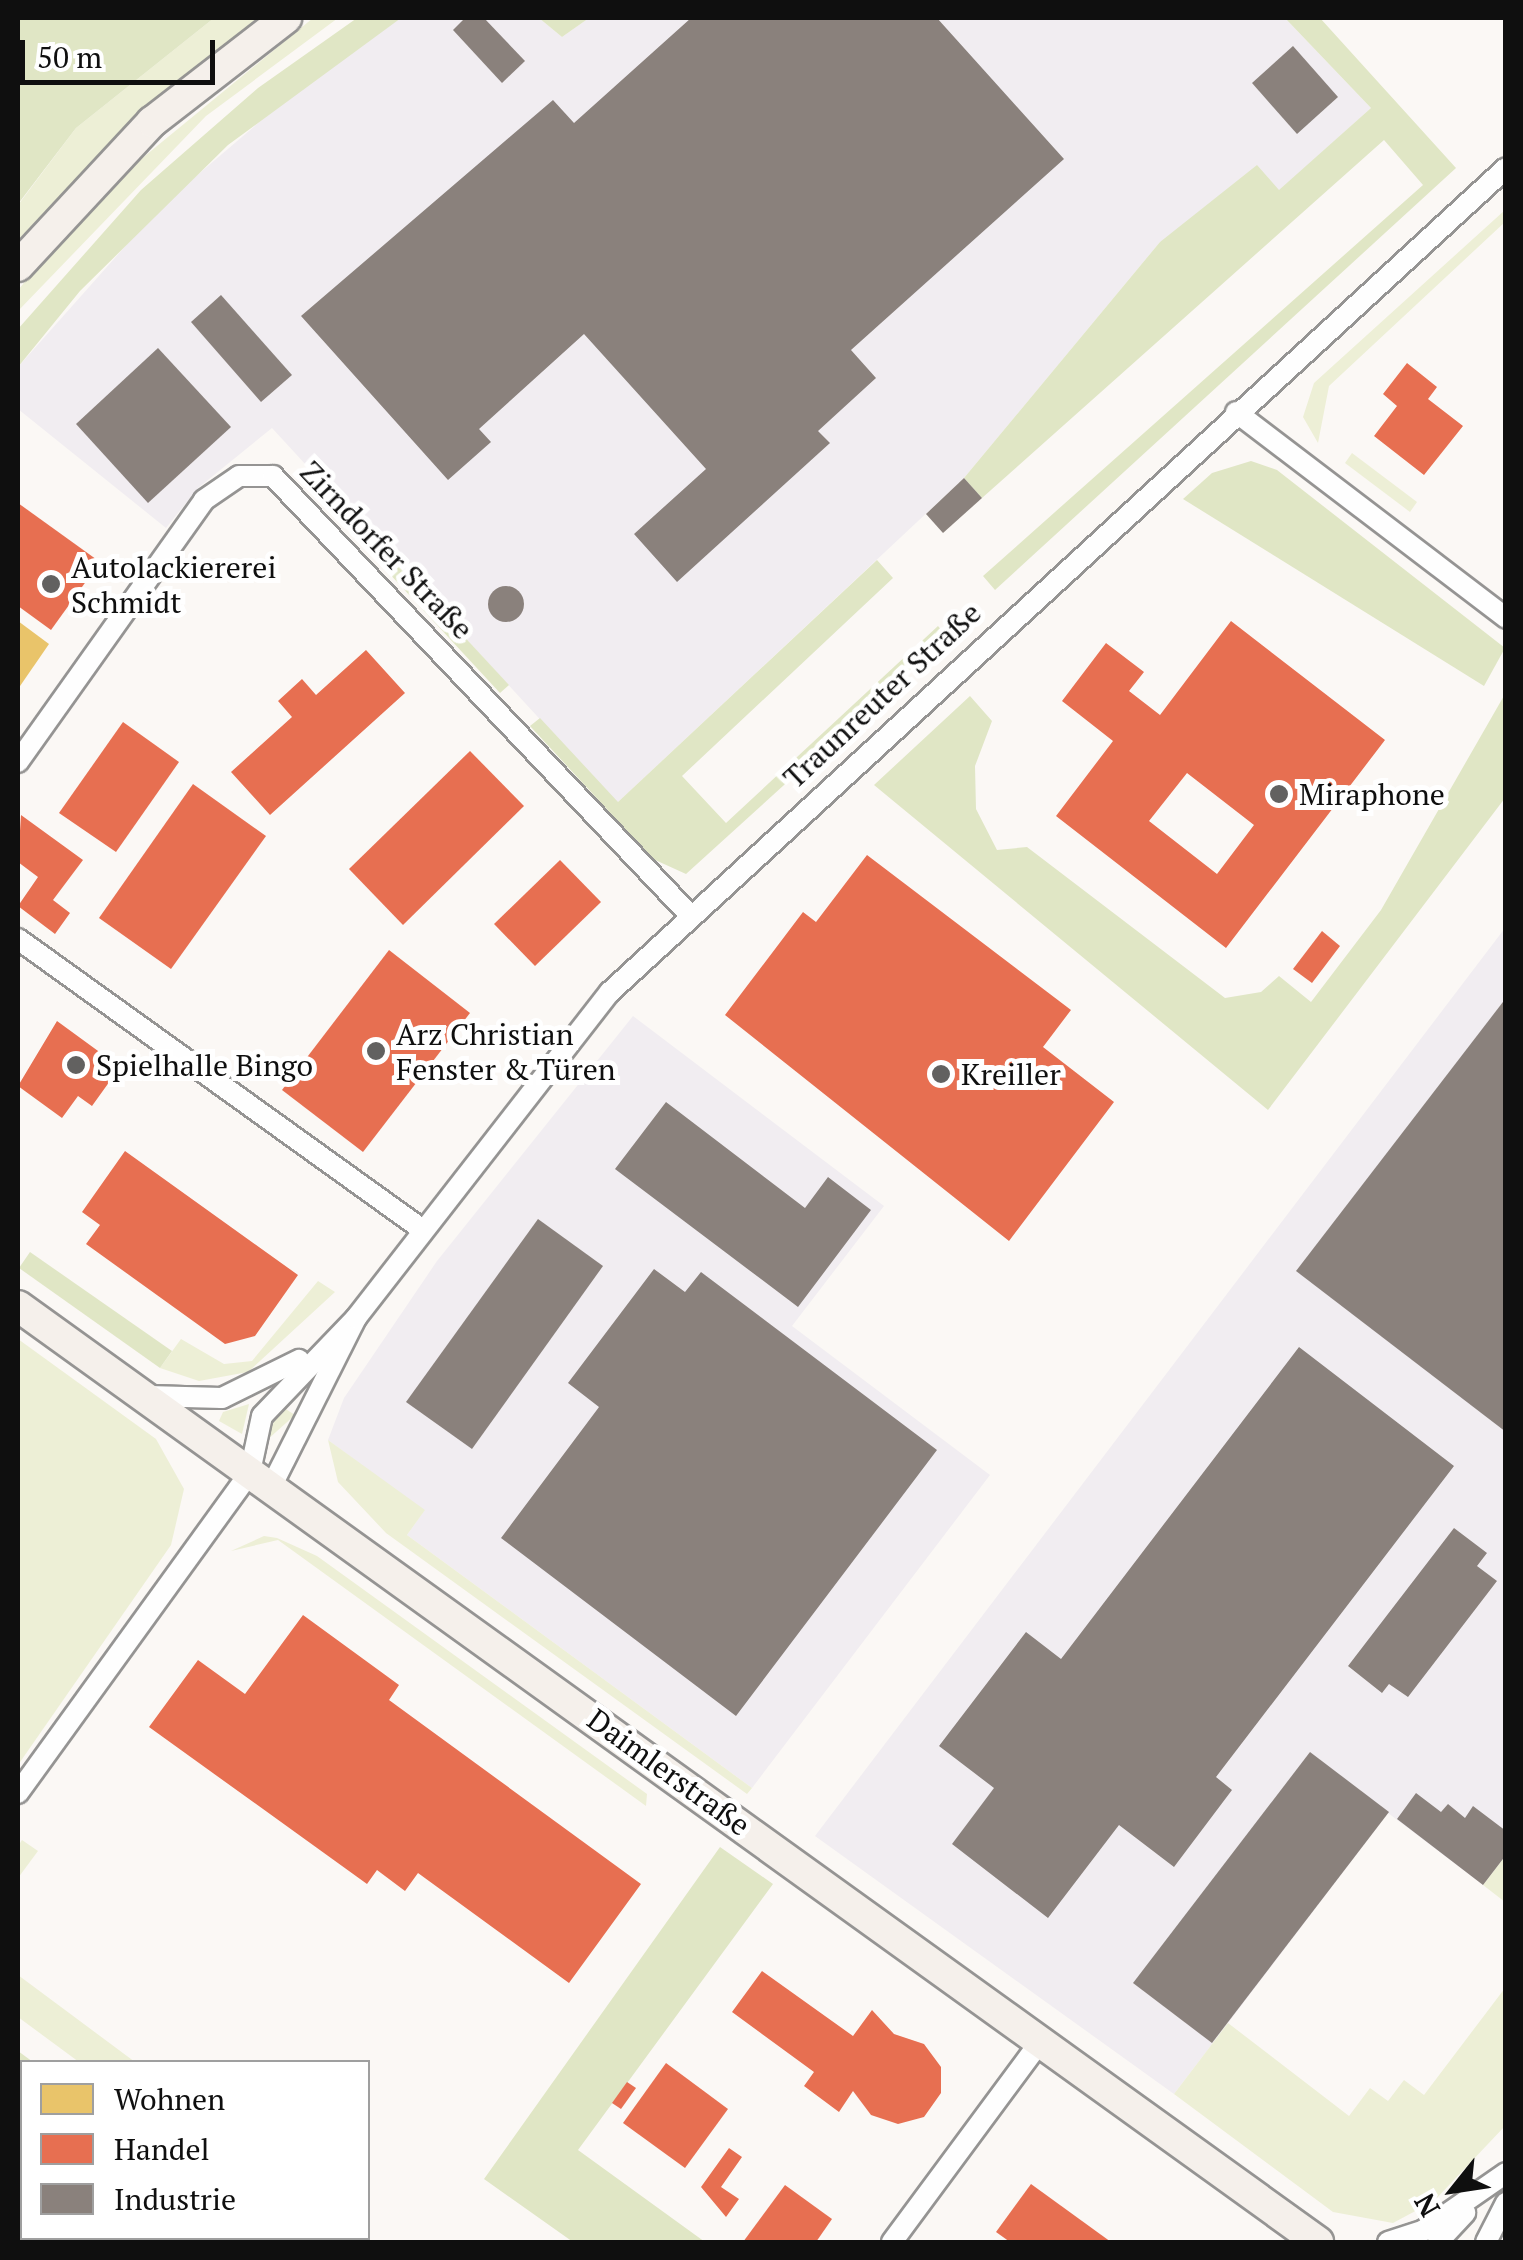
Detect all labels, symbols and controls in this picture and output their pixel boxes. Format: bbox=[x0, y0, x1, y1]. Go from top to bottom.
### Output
scale bar bbox=[25, 20, 220, 82]
text: 50 m bbox=[37, 37, 102, 77]
street label: Zirndorfer Straße bbox=[293, 454, 481, 646]
place label: Autolackiererei Schmidt bbox=[71, 549, 276, 620]
marker: Autolackiererei Schmidt bbox=[40, 573, 62, 595]
street label: Traunreuter Straße bbox=[776, 594, 988, 796]
place label: Miraphone bbox=[1299, 776, 1445, 812]
marker: Miraphone bbox=[1268, 783, 1290, 805]
place label: Arz Christian Fenster & Türen bbox=[396, 1016, 616, 1086]
marker: Arz Christian Fenster & Türen bbox=[365, 1040, 387, 1062]
place label: Spielhalle Bingo bbox=[96, 1047, 313, 1083]
marker: Spielhalle Bingo bbox=[65, 1054, 87, 1076]
place label: Kreiller bbox=[961, 1056, 1061, 1092]
marker: Kreiller bbox=[930, 1063, 952, 1085]
street label: Daimlerstraße bbox=[581, 1701, 757, 1843]
legend bbox=[20, 2060, 370, 2240]
text: Wohnen bbox=[114, 2079, 225, 2119]
text: Handel bbox=[114, 2129, 210, 2169]
north arrow bbox=[1403, 2140, 1503, 2240]
text: Industrie bbox=[114, 2179, 236, 2219]
text: N bbox=[1405, 2187, 1448, 2224]

